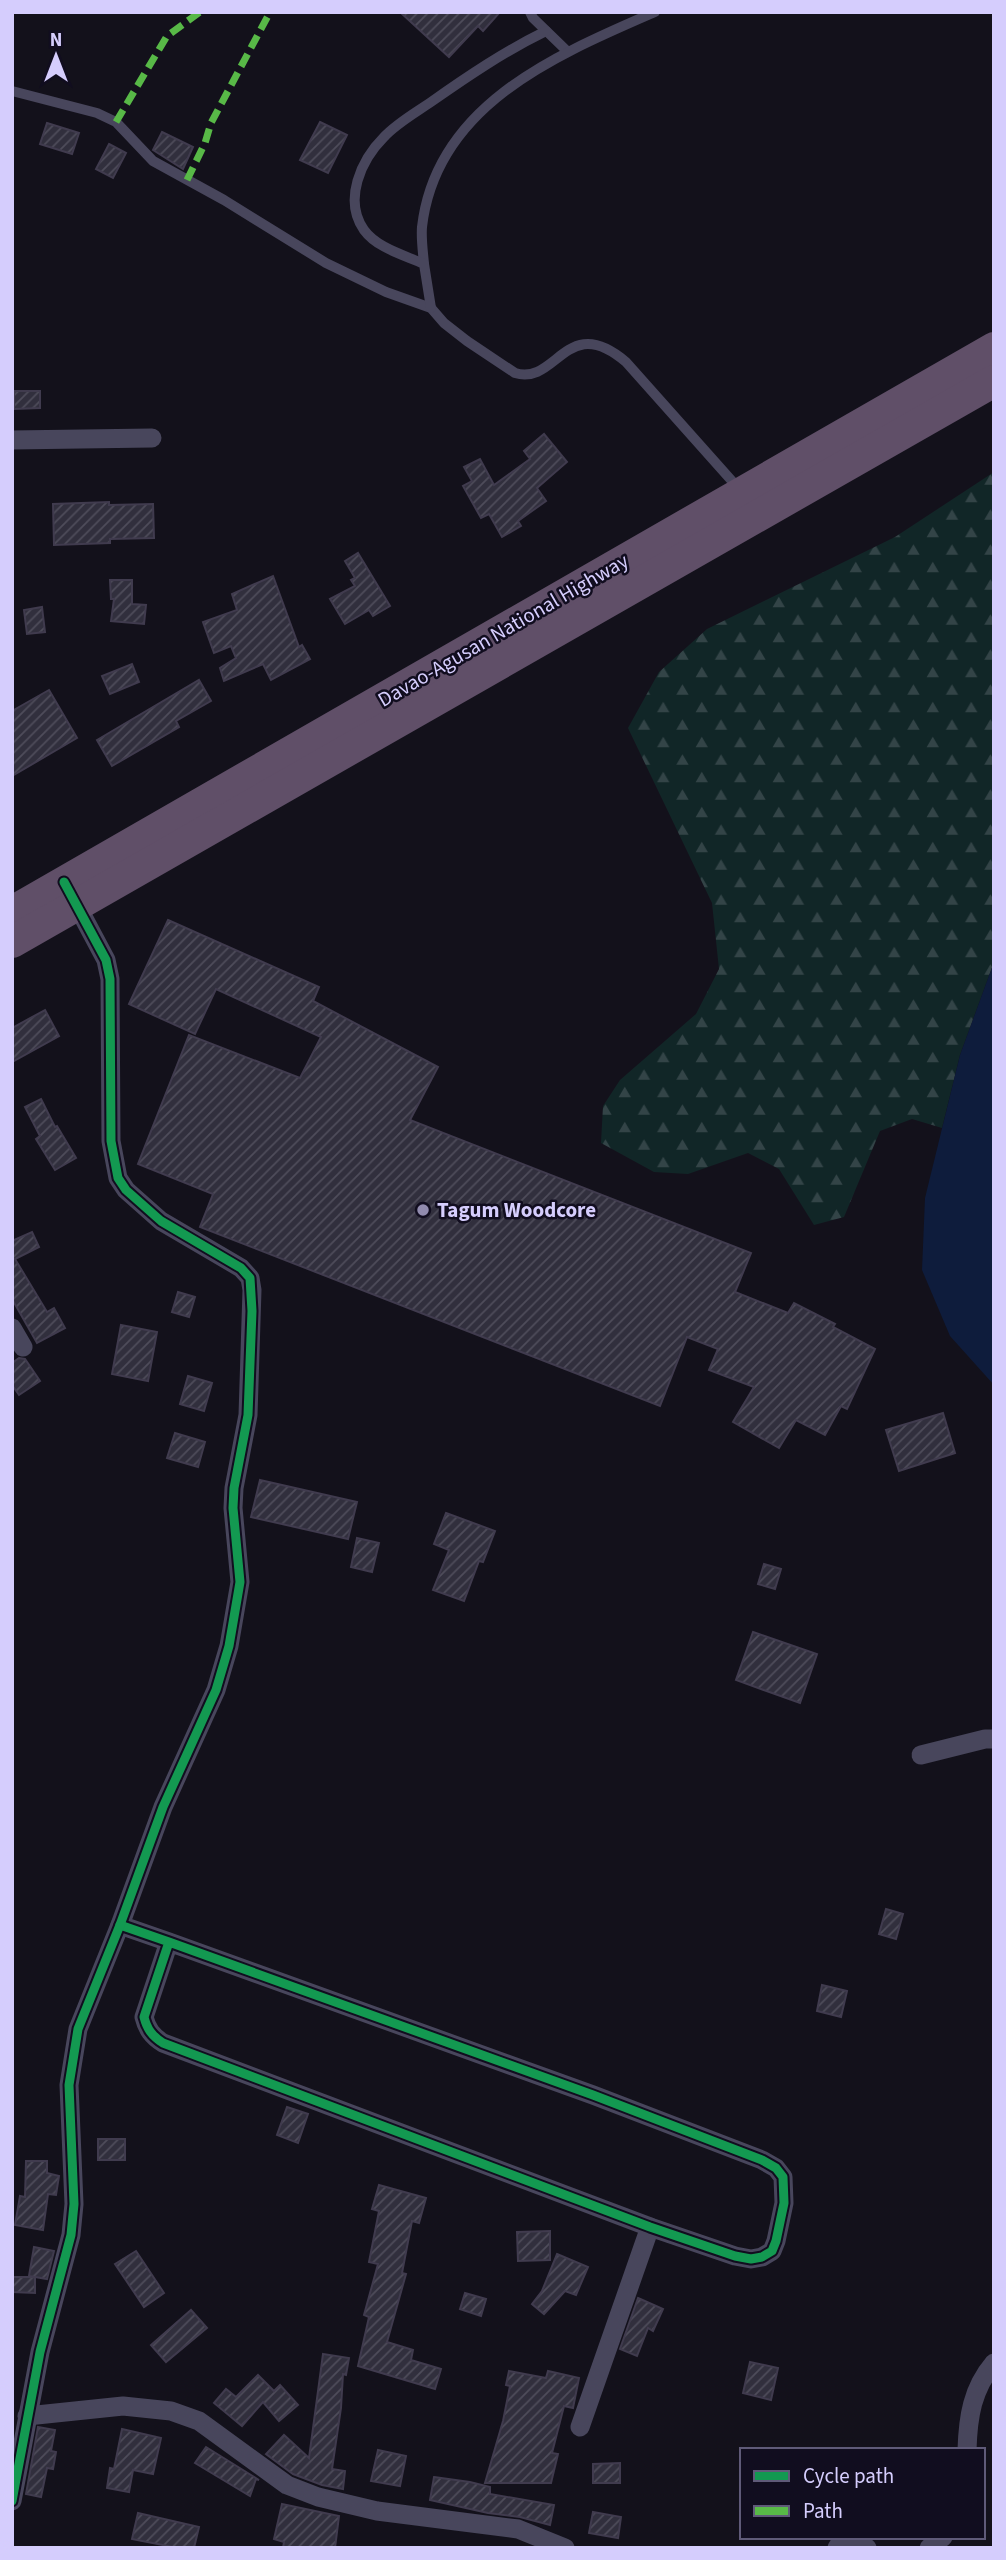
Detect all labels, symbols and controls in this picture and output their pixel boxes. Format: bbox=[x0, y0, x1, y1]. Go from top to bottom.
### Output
north arrow bbox=[21, 21, 91, 91]
text: N bbox=[50, 27, 62, 54]
street label: Davao-Agusan National Highway bbox=[372, 546, 634, 714]
place label: Tagum Woodcore bbox=[437, 1195, 596, 1225]
marker: Tagum Woodcore bbox=[415, 1202, 431, 1218]
legend bbox=[740, 2448, 985, 2539]
text: Cycle path bbox=[803, 2461, 894, 2491]
text: Path bbox=[803, 2496, 843, 2526]

